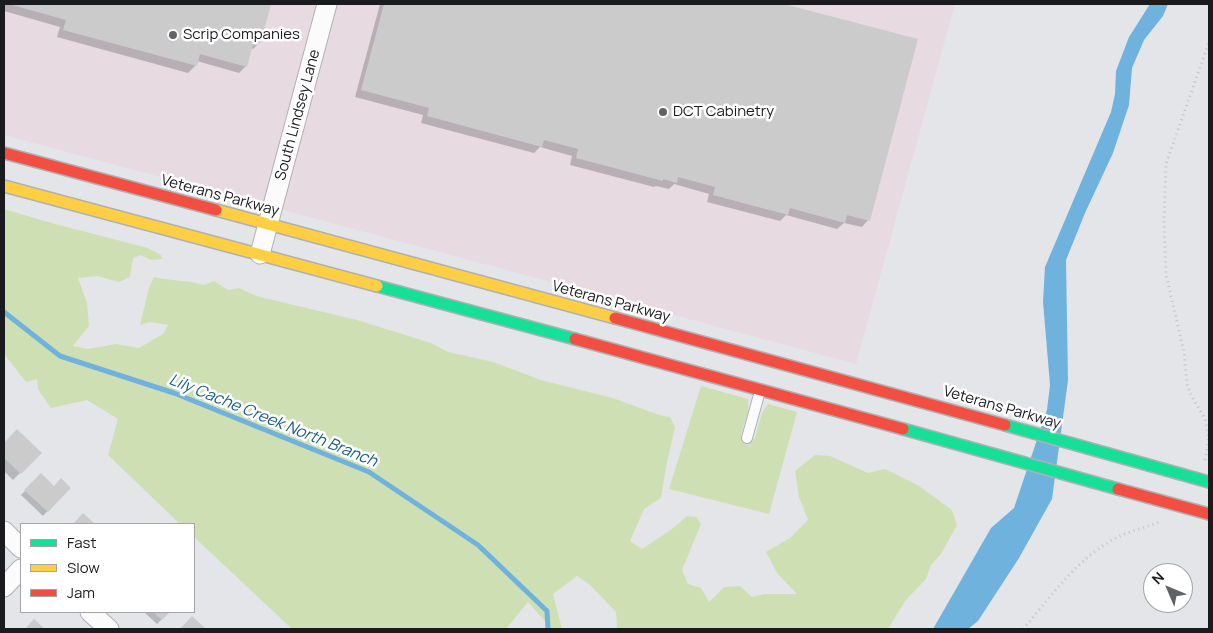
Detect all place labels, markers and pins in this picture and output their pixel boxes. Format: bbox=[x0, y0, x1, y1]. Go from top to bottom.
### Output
place label: Scrip Companies bbox=[183, 26, 300, 44]
marker: Scrip Companies bbox=[167, 29, 179, 41]
place label: DCT Cabinetry bbox=[673, 103, 774, 121]
marker: DCT Cabinetry bbox=[657, 106, 669, 118]

